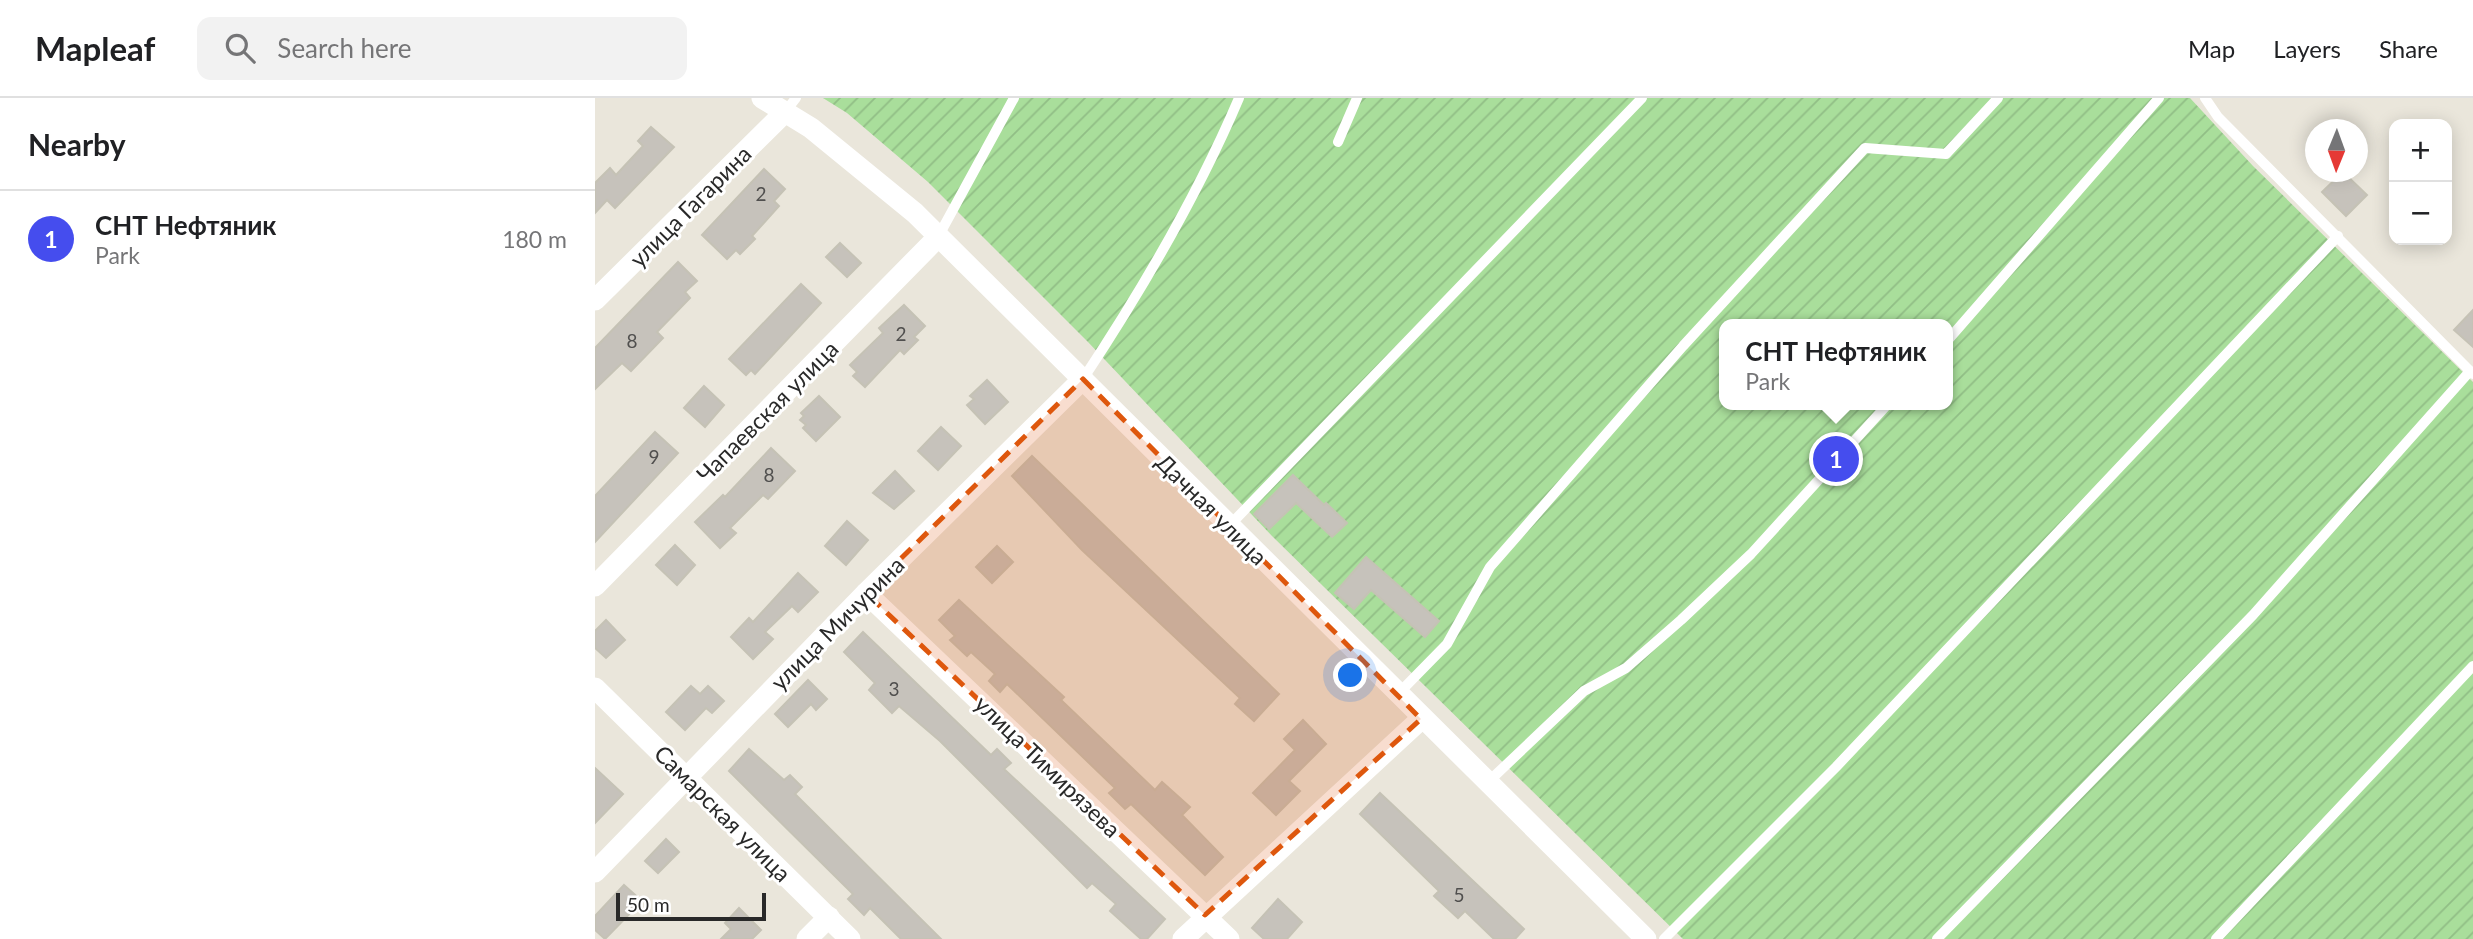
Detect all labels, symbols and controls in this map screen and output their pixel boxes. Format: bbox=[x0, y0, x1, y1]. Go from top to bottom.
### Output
search box bbox=[197, 17, 687, 80]
text: Mapleaf bbox=[35, 28, 155, 68]
icon: search bbox=[221, 29, 259, 67]
text: Search here bbox=[277, 32, 411, 64]
text: Map bbox=[2188, 34, 2235, 63]
text: Layers bbox=[2273, 34, 2341, 63]
text: Share bbox=[2379, 34, 2438, 63]
north arrow bbox=[2305, 119, 2368, 182]
map controls bbox=[2389, 119, 2452, 245]
button: + bbox=[2389, 119, 2452, 182]
text: Nearby bbox=[28, 126, 126, 162]
street label: улица Гагарина bbox=[623, 139, 757, 273]
house number: 2 bbox=[755, 182, 767, 205]
button: − bbox=[2389, 182, 2452, 245]
text: СНТ Нефтяник bbox=[95, 209, 276, 241]
text: 1 bbox=[44, 225, 58, 253]
text: 180 m bbox=[502, 225, 567, 253]
text: Park bbox=[95, 241, 140, 269]
popup bbox=[1719, 319, 1953, 410]
house number: 2 bbox=[895, 322, 907, 345]
house number: 8 bbox=[626, 329, 638, 352]
street label: Чапаевская улица bbox=[690, 334, 844, 488]
text: СНТ Нефтяник bbox=[1745, 335, 1927, 367]
text: Park bbox=[1745, 367, 1790, 395]
pin: 1 bbox=[1813, 433, 1859, 485]
house number: 9 bbox=[648, 445, 660, 468]
street label: Дачная улица bbox=[1151, 448, 1273, 570]
house number: 8 bbox=[763, 463, 775, 486]
street label: улица Мичурина bbox=[764, 550, 910, 696]
your location bbox=[1333, 658, 1367, 692]
house number: 3 bbox=[888, 677, 900, 700]
street label: улица Тимирязева bbox=[969, 689, 1127, 843]
street label: Самарская улица bbox=[649, 739, 797, 887]
house number: 5 bbox=[1453, 883, 1465, 906]
scale bar bbox=[616, 890, 767, 922]
text: 50 m bbox=[627, 893, 670, 916]

